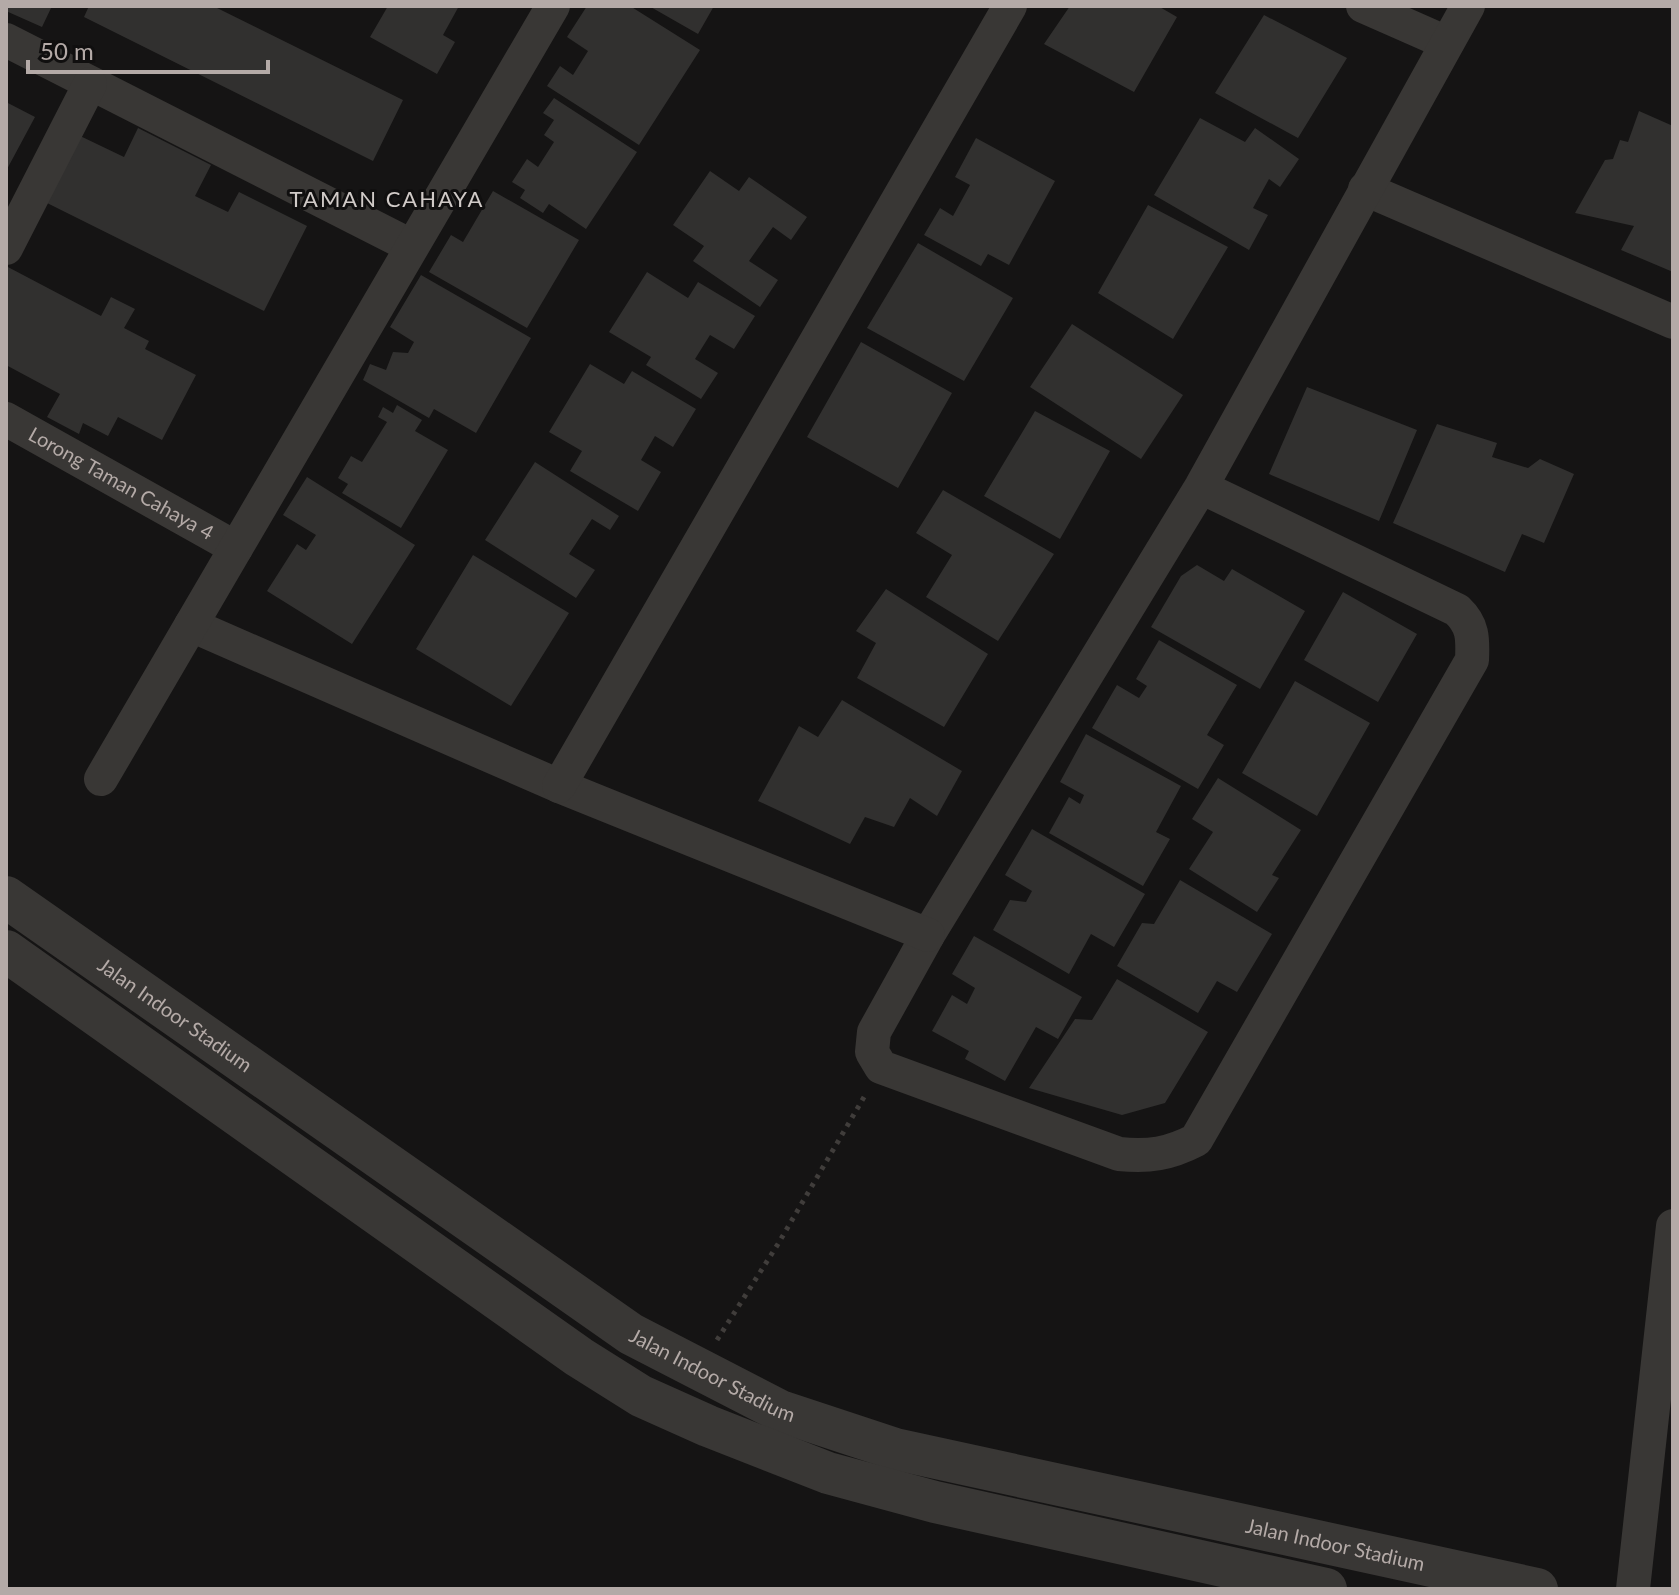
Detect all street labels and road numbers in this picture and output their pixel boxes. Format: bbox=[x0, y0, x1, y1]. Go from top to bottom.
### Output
street label: Lorong Taman Cahaya 4 bbox=[25, 421, 219, 544]
street label: Jalan Indoor Stadium bbox=[94, 952, 257, 1076]
street label: Jalan Indoor Stadium bbox=[626, 1322, 798, 1426]
street label: Jalan Indoor Stadium bbox=[1244, 1513, 1427, 1575]

